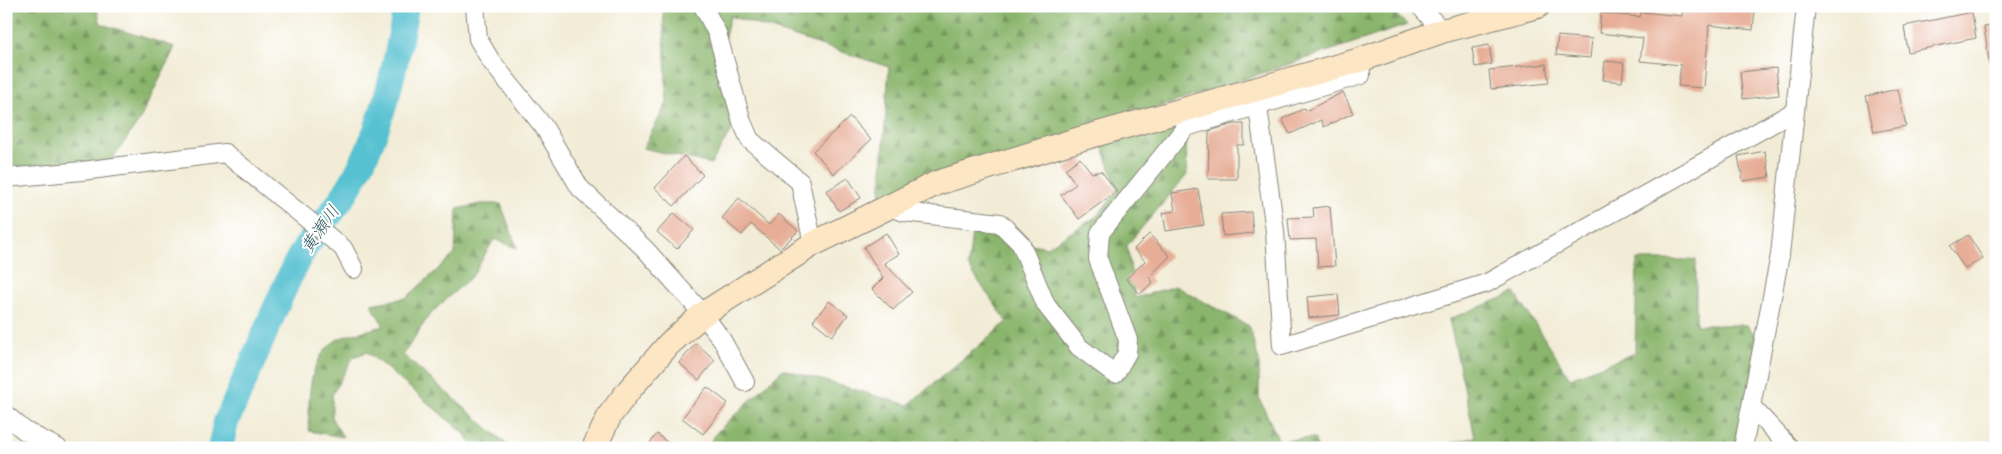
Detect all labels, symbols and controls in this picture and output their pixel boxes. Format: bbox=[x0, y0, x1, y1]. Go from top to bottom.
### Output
water label: 黄瀬川 bbox=[296, 201, 345, 258]

